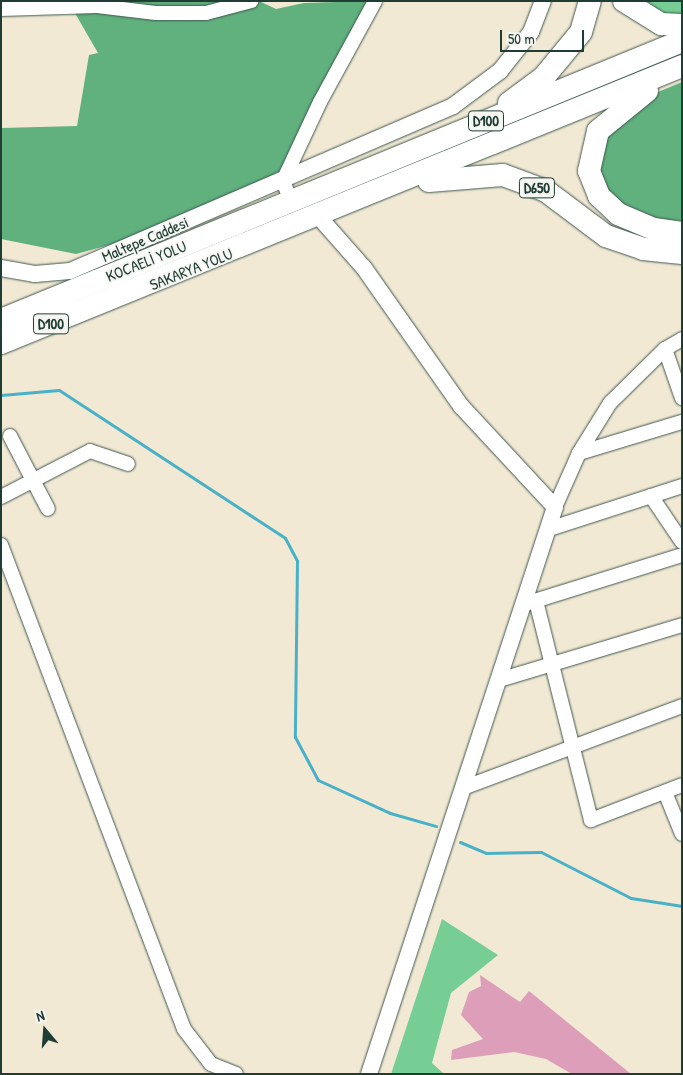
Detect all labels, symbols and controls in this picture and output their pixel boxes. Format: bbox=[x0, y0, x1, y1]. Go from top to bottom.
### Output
scale bar bbox=[503, 20, 587, 52]
text: 50 m bbox=[508, 28, 535, 49]
road number: D100 bbox=[467, 108, 505, 134]
road number: D650 bbox=[518, 176, 556, 200]
street label: Maltepe Caddesi bbox=[99, 212, 191, 266]
street label: KOCAELİ YOLU bbox=[103, 236, 189, 286]
street label: SAKARYA YOLU bbox=[147, 244, 235, 294]
road number: D100 bbox=[32, 312, 70, 336]
north arrow bbox=[20, 1005, 70, 1055]
text: N bbox=[34, 1005, 47, 1025]

